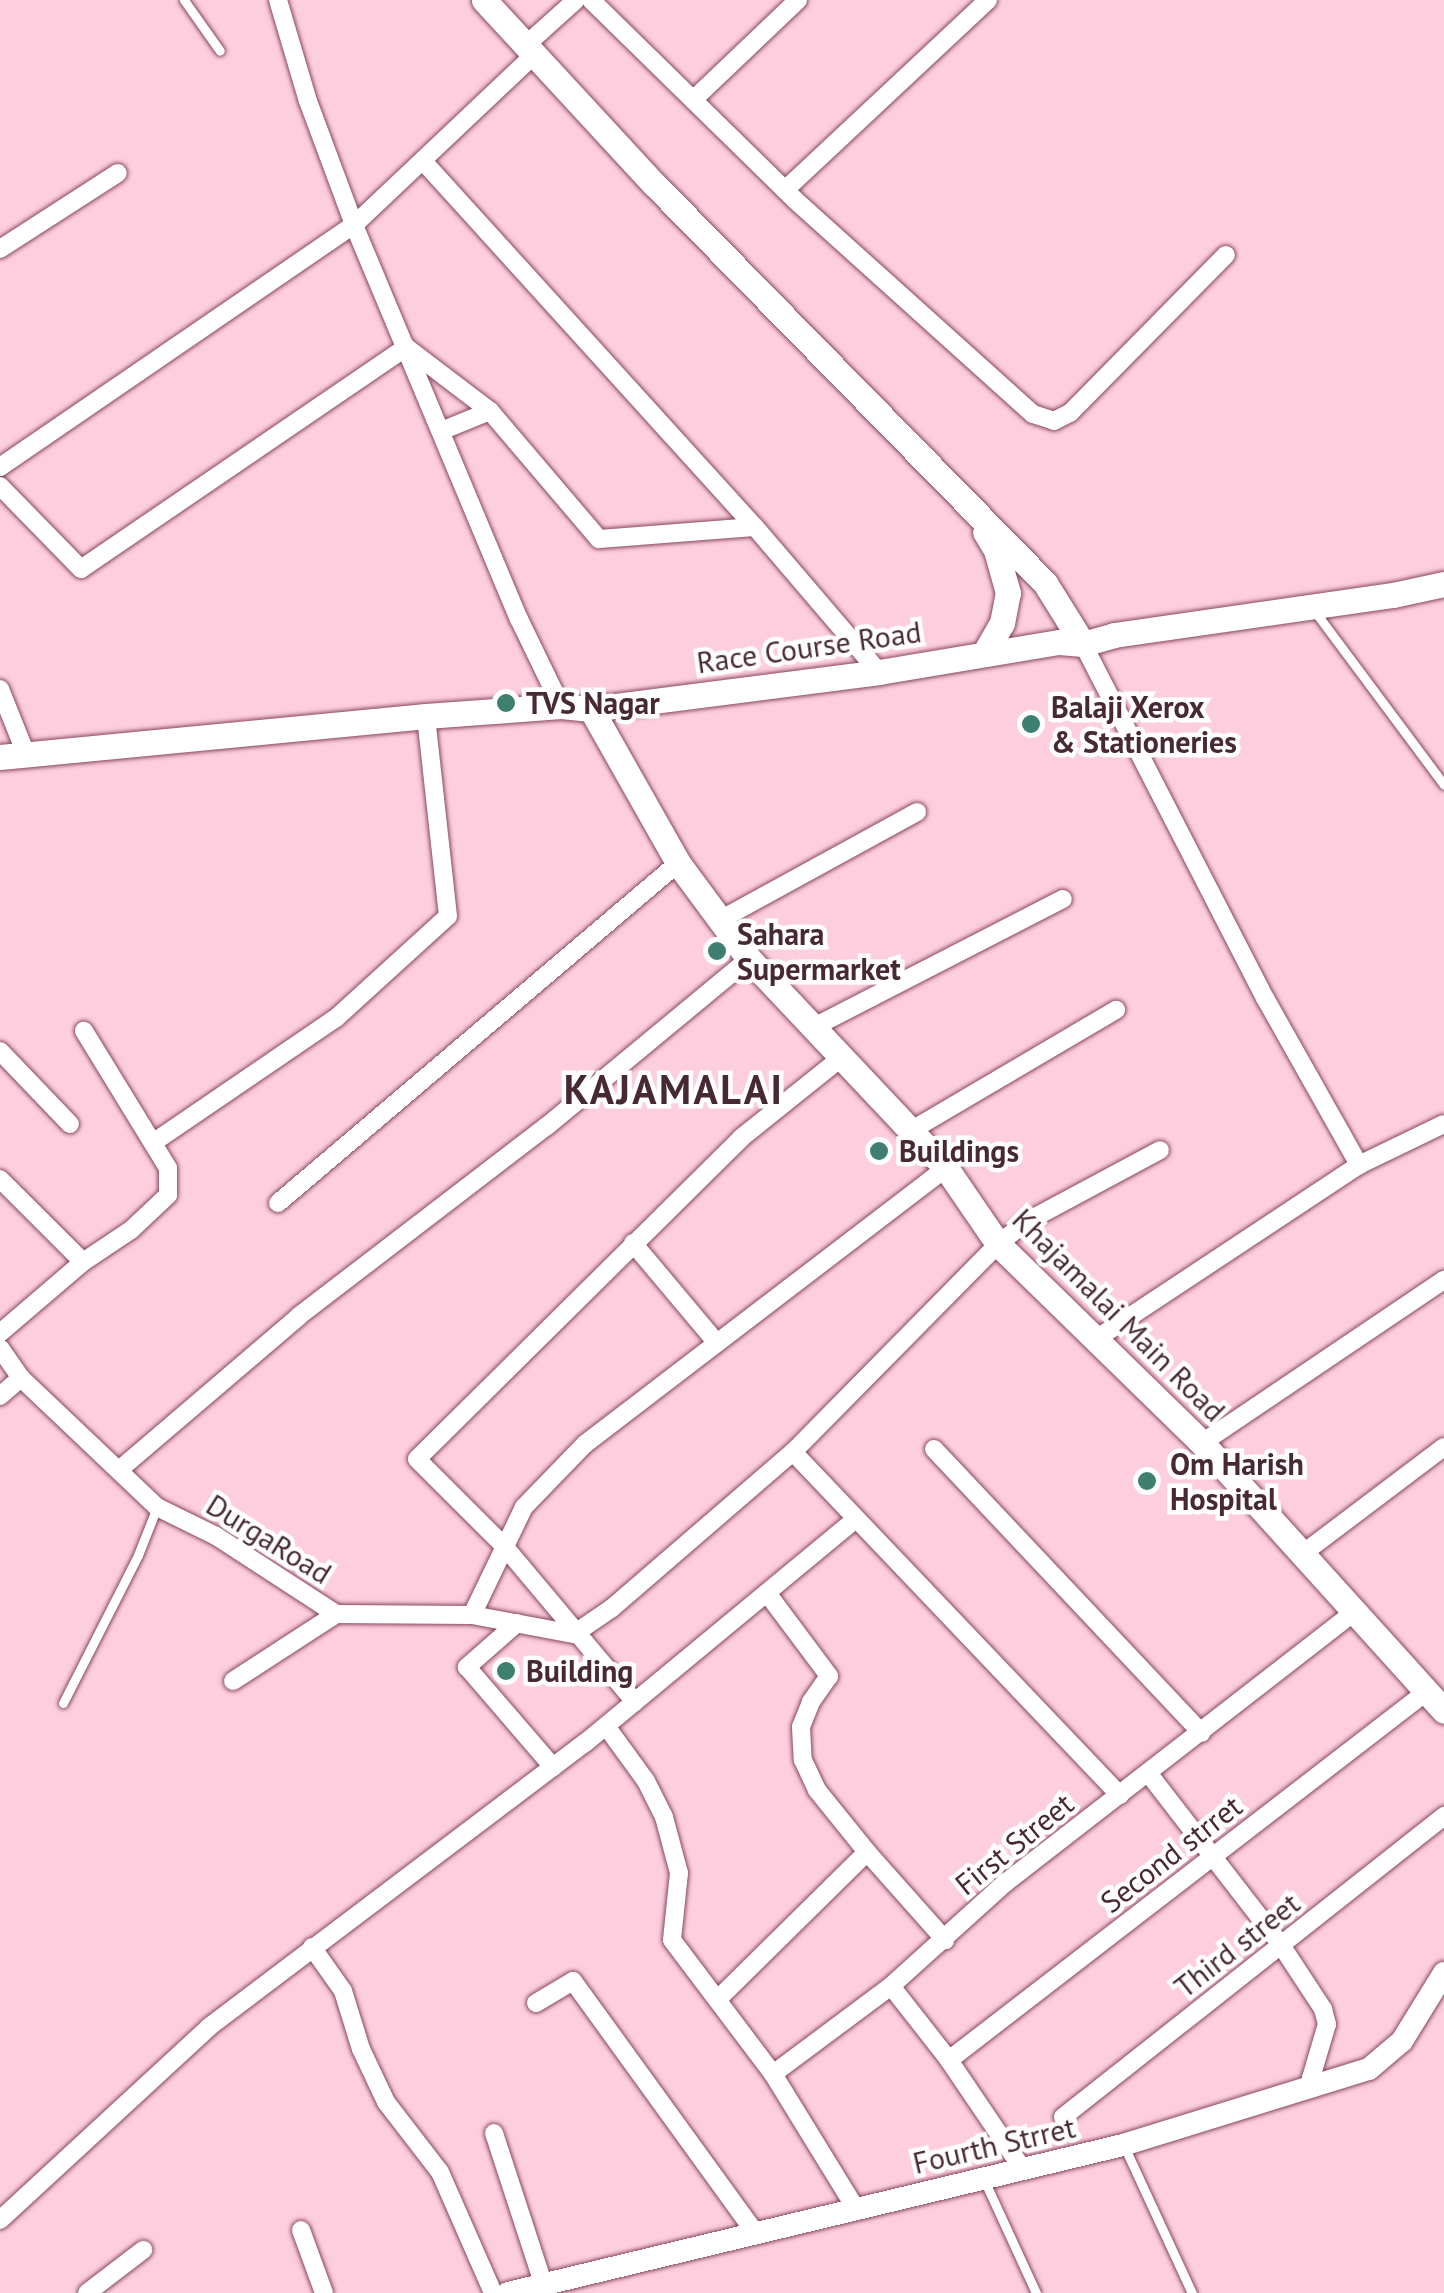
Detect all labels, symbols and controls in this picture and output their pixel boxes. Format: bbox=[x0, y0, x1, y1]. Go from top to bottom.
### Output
street label: Race Course Road bbox=[694, 613, 924, 681]
place label: TVS Nagar bbox=[526, 685, 660, 721]
place label: Balaji Xerox & Stationeries bbox=[1051, 689, 1237, 760]
marker: TVS Nagar bbox=[495, 692, 517, 714]
marker: Balaji Xerox & Stationeries bbox=[1020, 713, 1042, 735]
place label: Sahara Supermarket bbox=[737, 916, 901, 986]
marker: Sahara Supermarket bbox=[706, 940, 728, 962]
district label: KAJAMALAI bbox=[564, 1065, 784, 1113]
place label: Buildings bbox=[899, 1133, 1019, 1169]
marker: Buildings bbox=[868, 1140, 890, 1162]
street label: Khajamalai Main Road bbox=[1005, 1201, 1233, 1429]
place label: Om Harish Hospital bbox=[1170, 1446, 1304, 1516]
marker: Om Harish Hospital bbox=[1134, 1468, 1160, 1494]
street label: DurgaRoad bbox=[200, 1487, 338, 1591]
place label: Building bbox=[526, 1653, 633, 1689]
marker: Building bbox=[495, 1660, 517, 1682]
street label: First Street bbox=[948, 1786, 1080, 1902]
street label: Second strret bbox=[1093, 1788, 1249, 1920]
street label: Third street bbox=[1167, 1885, 1307, 2005]
street label: Fourth Strret bbox=[909, 2109, 1079, 2181]

